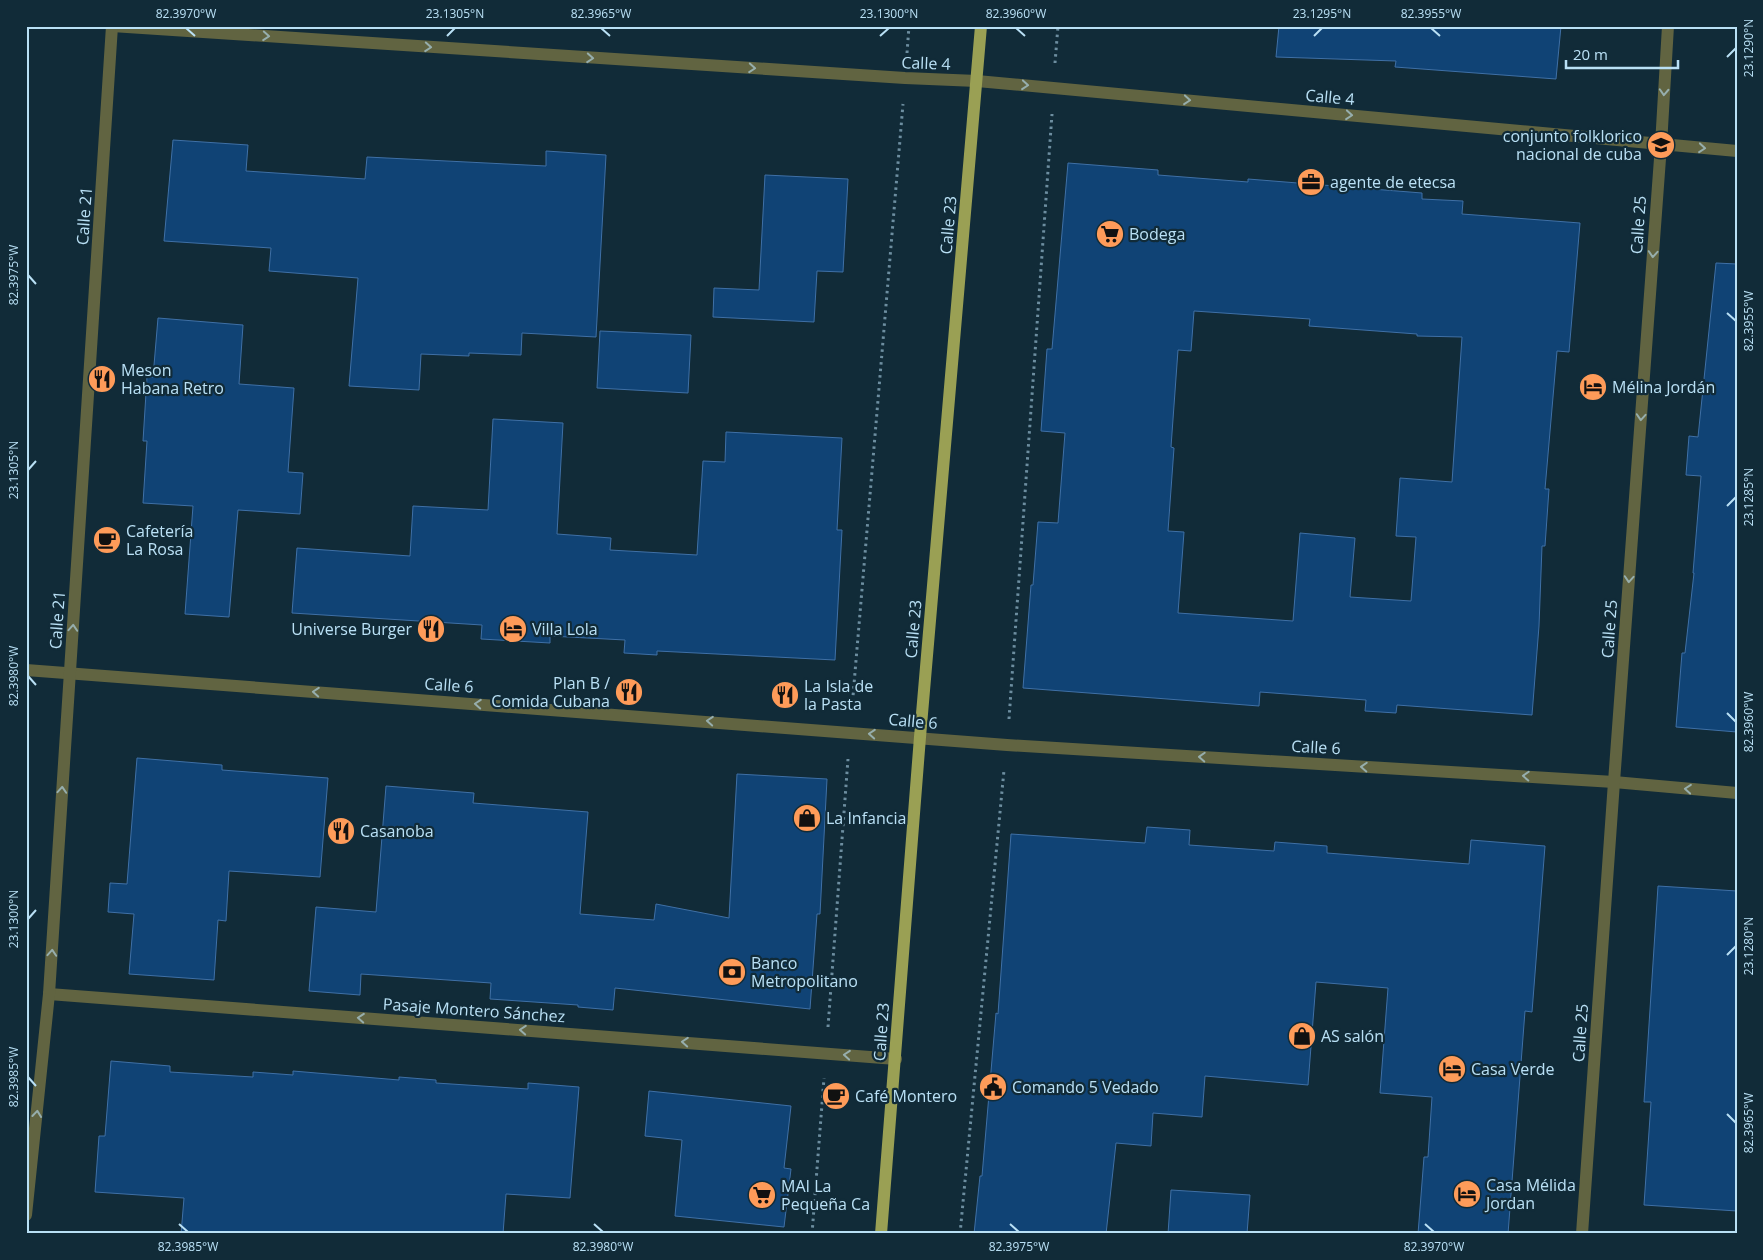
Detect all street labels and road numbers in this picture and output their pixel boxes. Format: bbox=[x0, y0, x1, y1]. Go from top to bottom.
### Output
street label: Calle 4 bbox=[901, 51, 951, 75]
street label: Calle 4 bbox=[1304, 84, 1356, 110]
street label: Calle 21 bbox=[71, 186, 97, 246]
street label: Calle 23 bbox=[934, 195, 962, 255]
street label: Calle 25 bbox=[1625, 195, 1651, 255]
street label: Calle 21 bbox=[44, 590, 70, 650]
street label: Calle 23 bbox=[899, 599, 927, 659]
street label: Calle 25 bbox=[1596, 599, 1622, 659]
street label: Calle 6 bbox=[424, 672, 474, 698]
street label: Calle 6 bbox=[887, 708, 939, 734]
street label: Calle 6 bbox=[1291, 735, 1341, 759]
street label: Pasaje Montero Sánchez bbox=[382, 993, 566, 1027]
street label: Calle 23 bbox=[868, 1002, 894, 1062]
street label: Calle 25 bbox=[1567, 1003, 1593, 1063]

